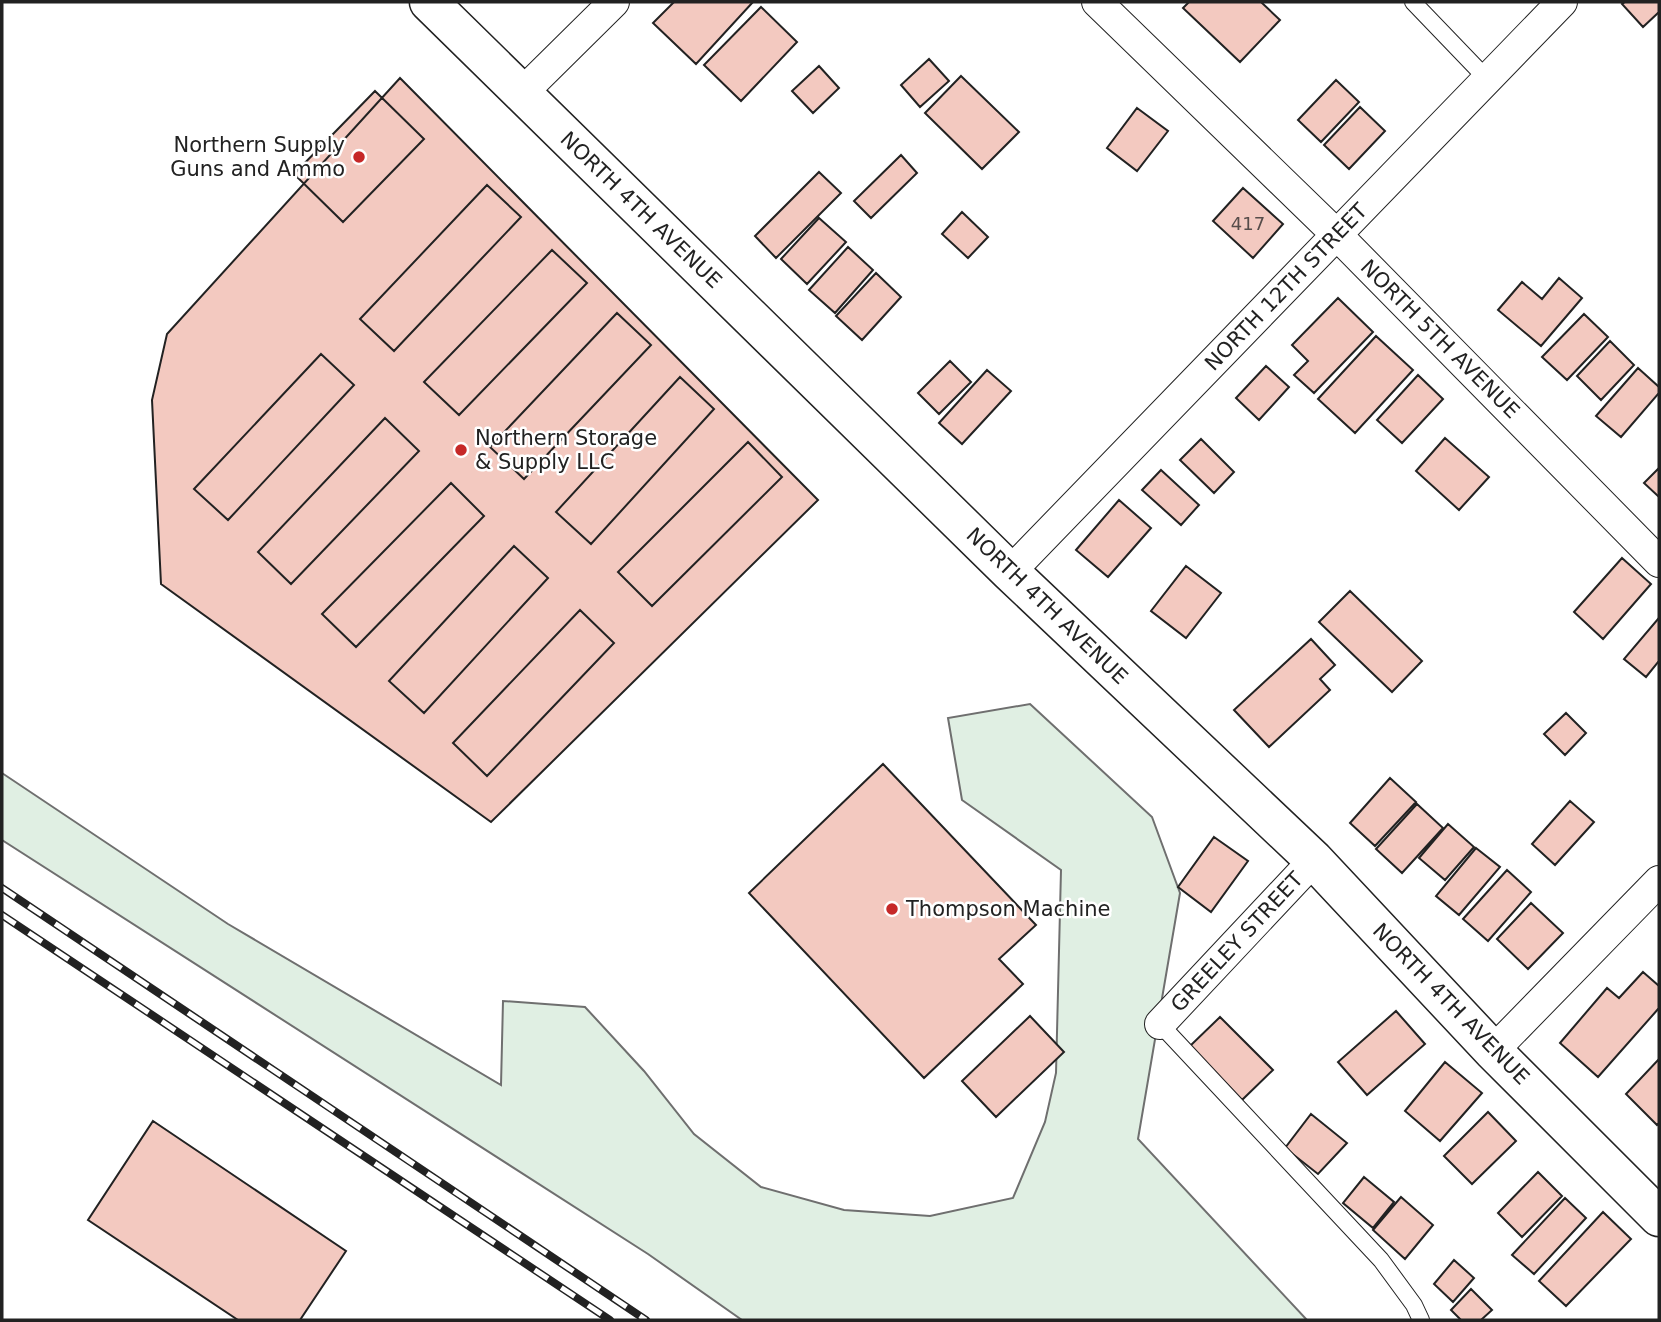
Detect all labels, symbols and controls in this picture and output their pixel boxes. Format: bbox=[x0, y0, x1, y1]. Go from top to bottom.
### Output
street label: NORTH 4TH AVENUE bbox=[556, 127, 726, 293]
place label: Northern Supply Guns and Ammo bbox=[170, 133, 345, 181]
marker: Northern Supply Guns and Ammo bbox=[351, 149, 367, 165]
street label: NORTH 12TH STREET bbox=[1200, 198, 1372, 375]
house number: 417 bbox=[1231, 213, 1265, 234]
street label: NORTH 5TH AVENUE bbox=[1356, 255, 1524, 423]
place label: Northern Storage & Supply LLC bbox=[475, 426, 657, 474]
marker: Northern Storage & Supply LLC bbox=[453, 442, 469, 458]
street label: NORTH 4TH AVENUE bbox=[962, 523, 1132, 689]
street label: GREELEY STREET bbox=[1166, 867, 1308, 1017]
place label: Thompson Machine bbox=[905, 897, 1110, 921]
marker: Thompson Machine bbox=[884, 901, 900, 917]
street label: NORTH 4TH AVENUE bbox=[1368, 919, 1534, 1089]

